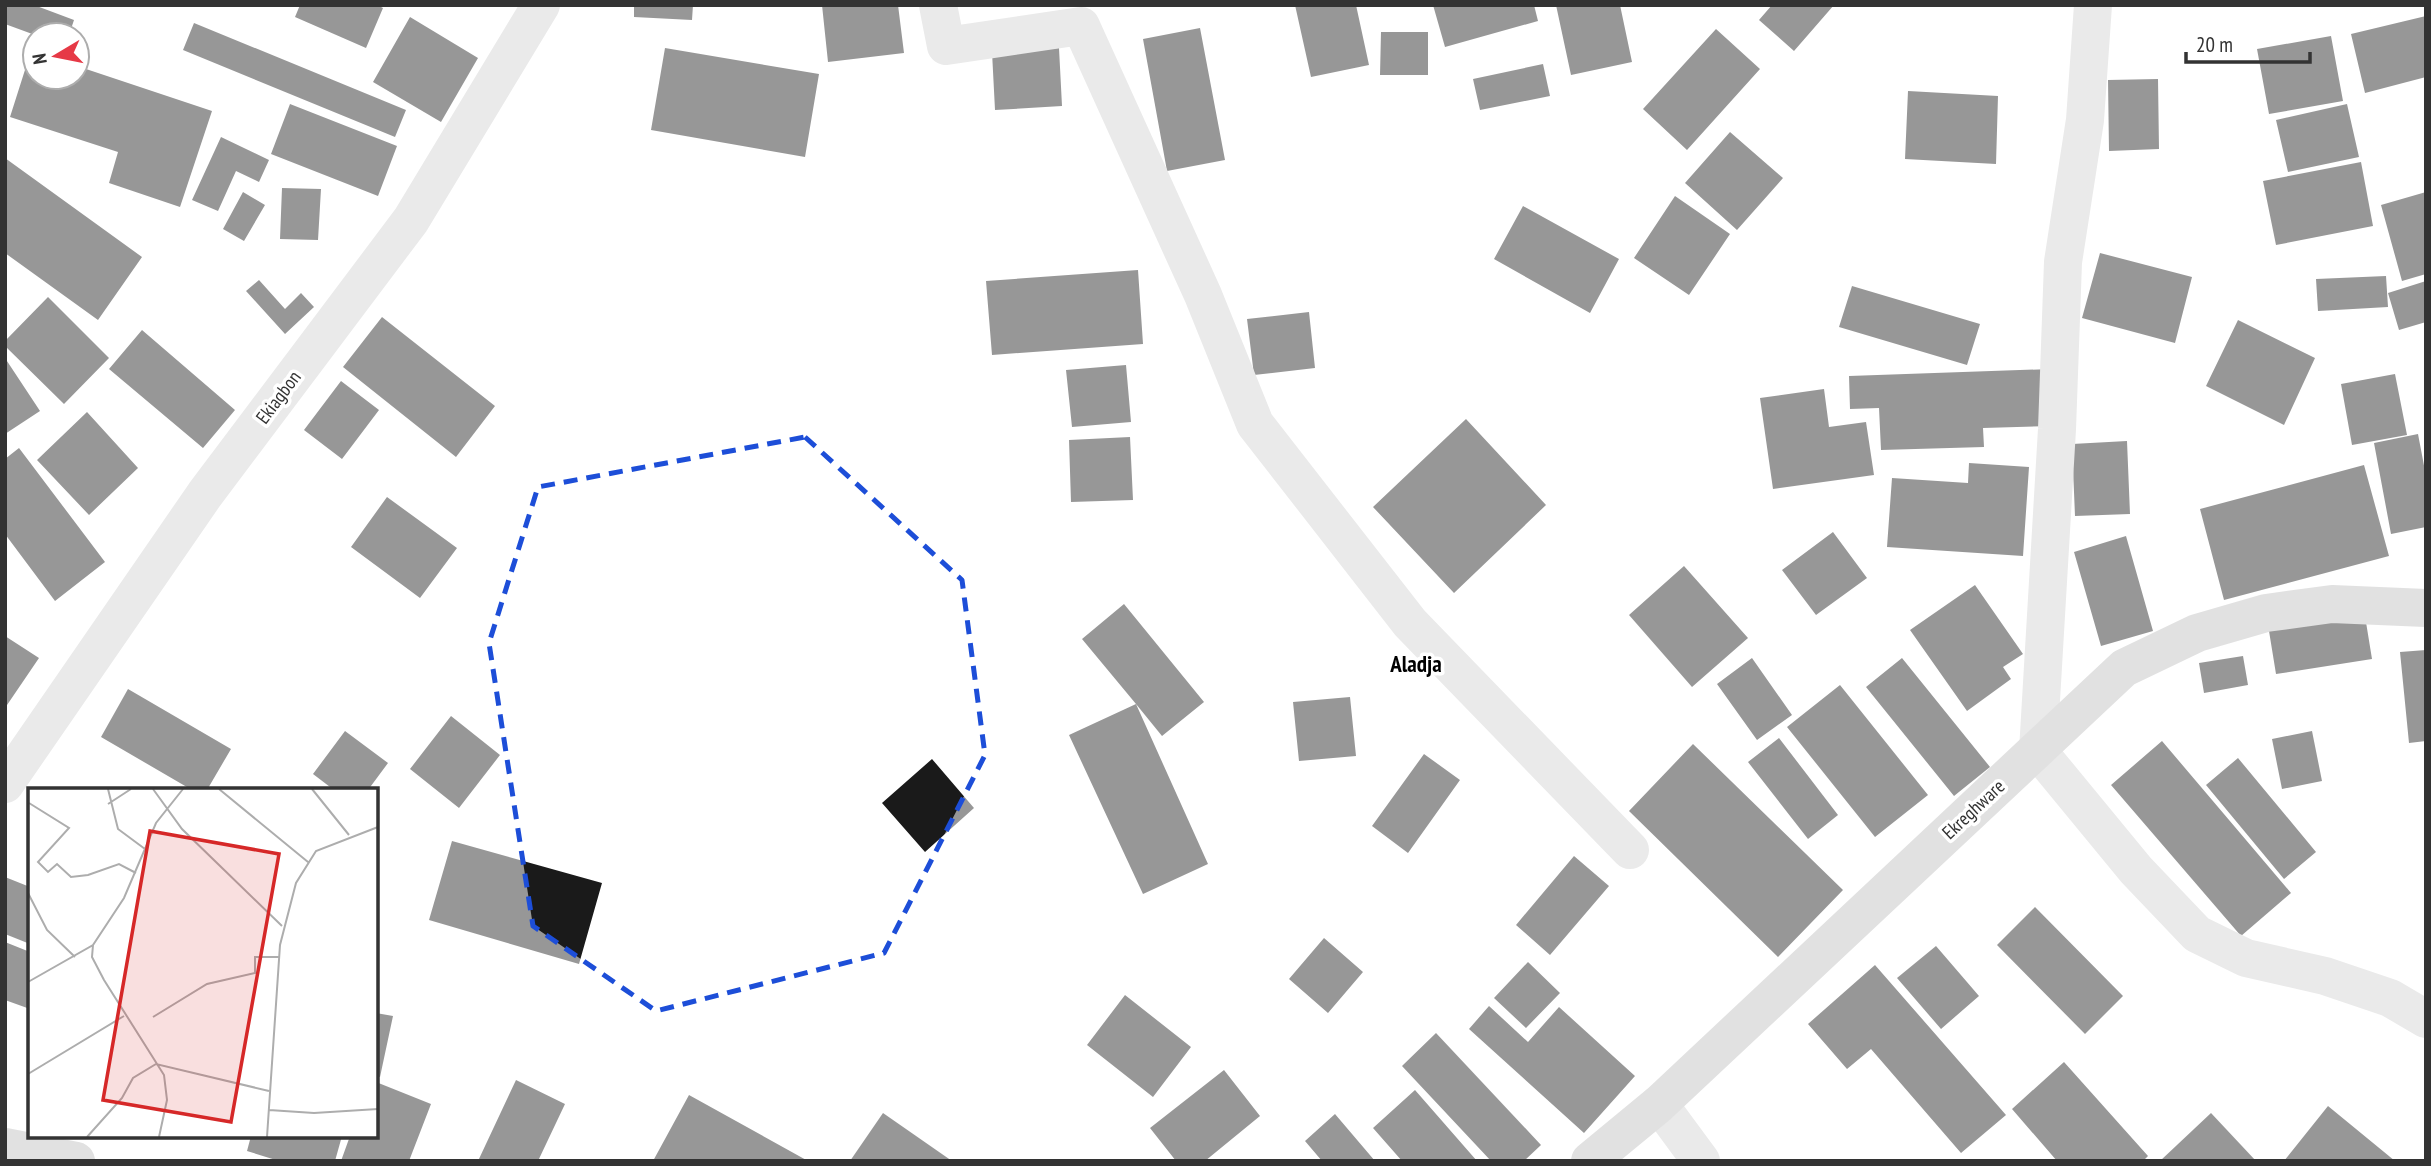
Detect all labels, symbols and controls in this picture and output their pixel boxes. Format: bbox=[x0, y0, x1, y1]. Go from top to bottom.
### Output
north arrow bbox=[21, 21, 91, 91]
scale bar bbox=[2186, 21, 2310, 65]
text: 20 m bbox=[2196, 31, 2233, 58]
text: N bbox=[27, 52, 52, 66]
street label: Ekiagbon bbox=[250, 366, 306, 428]
district label: Aladja bbox=[1389, 649, 1442, 678]
street label: Ekreghware bbox=[1937, 774, 2009, 844]
inset map bbox=[28, 788, 378, 1138]

